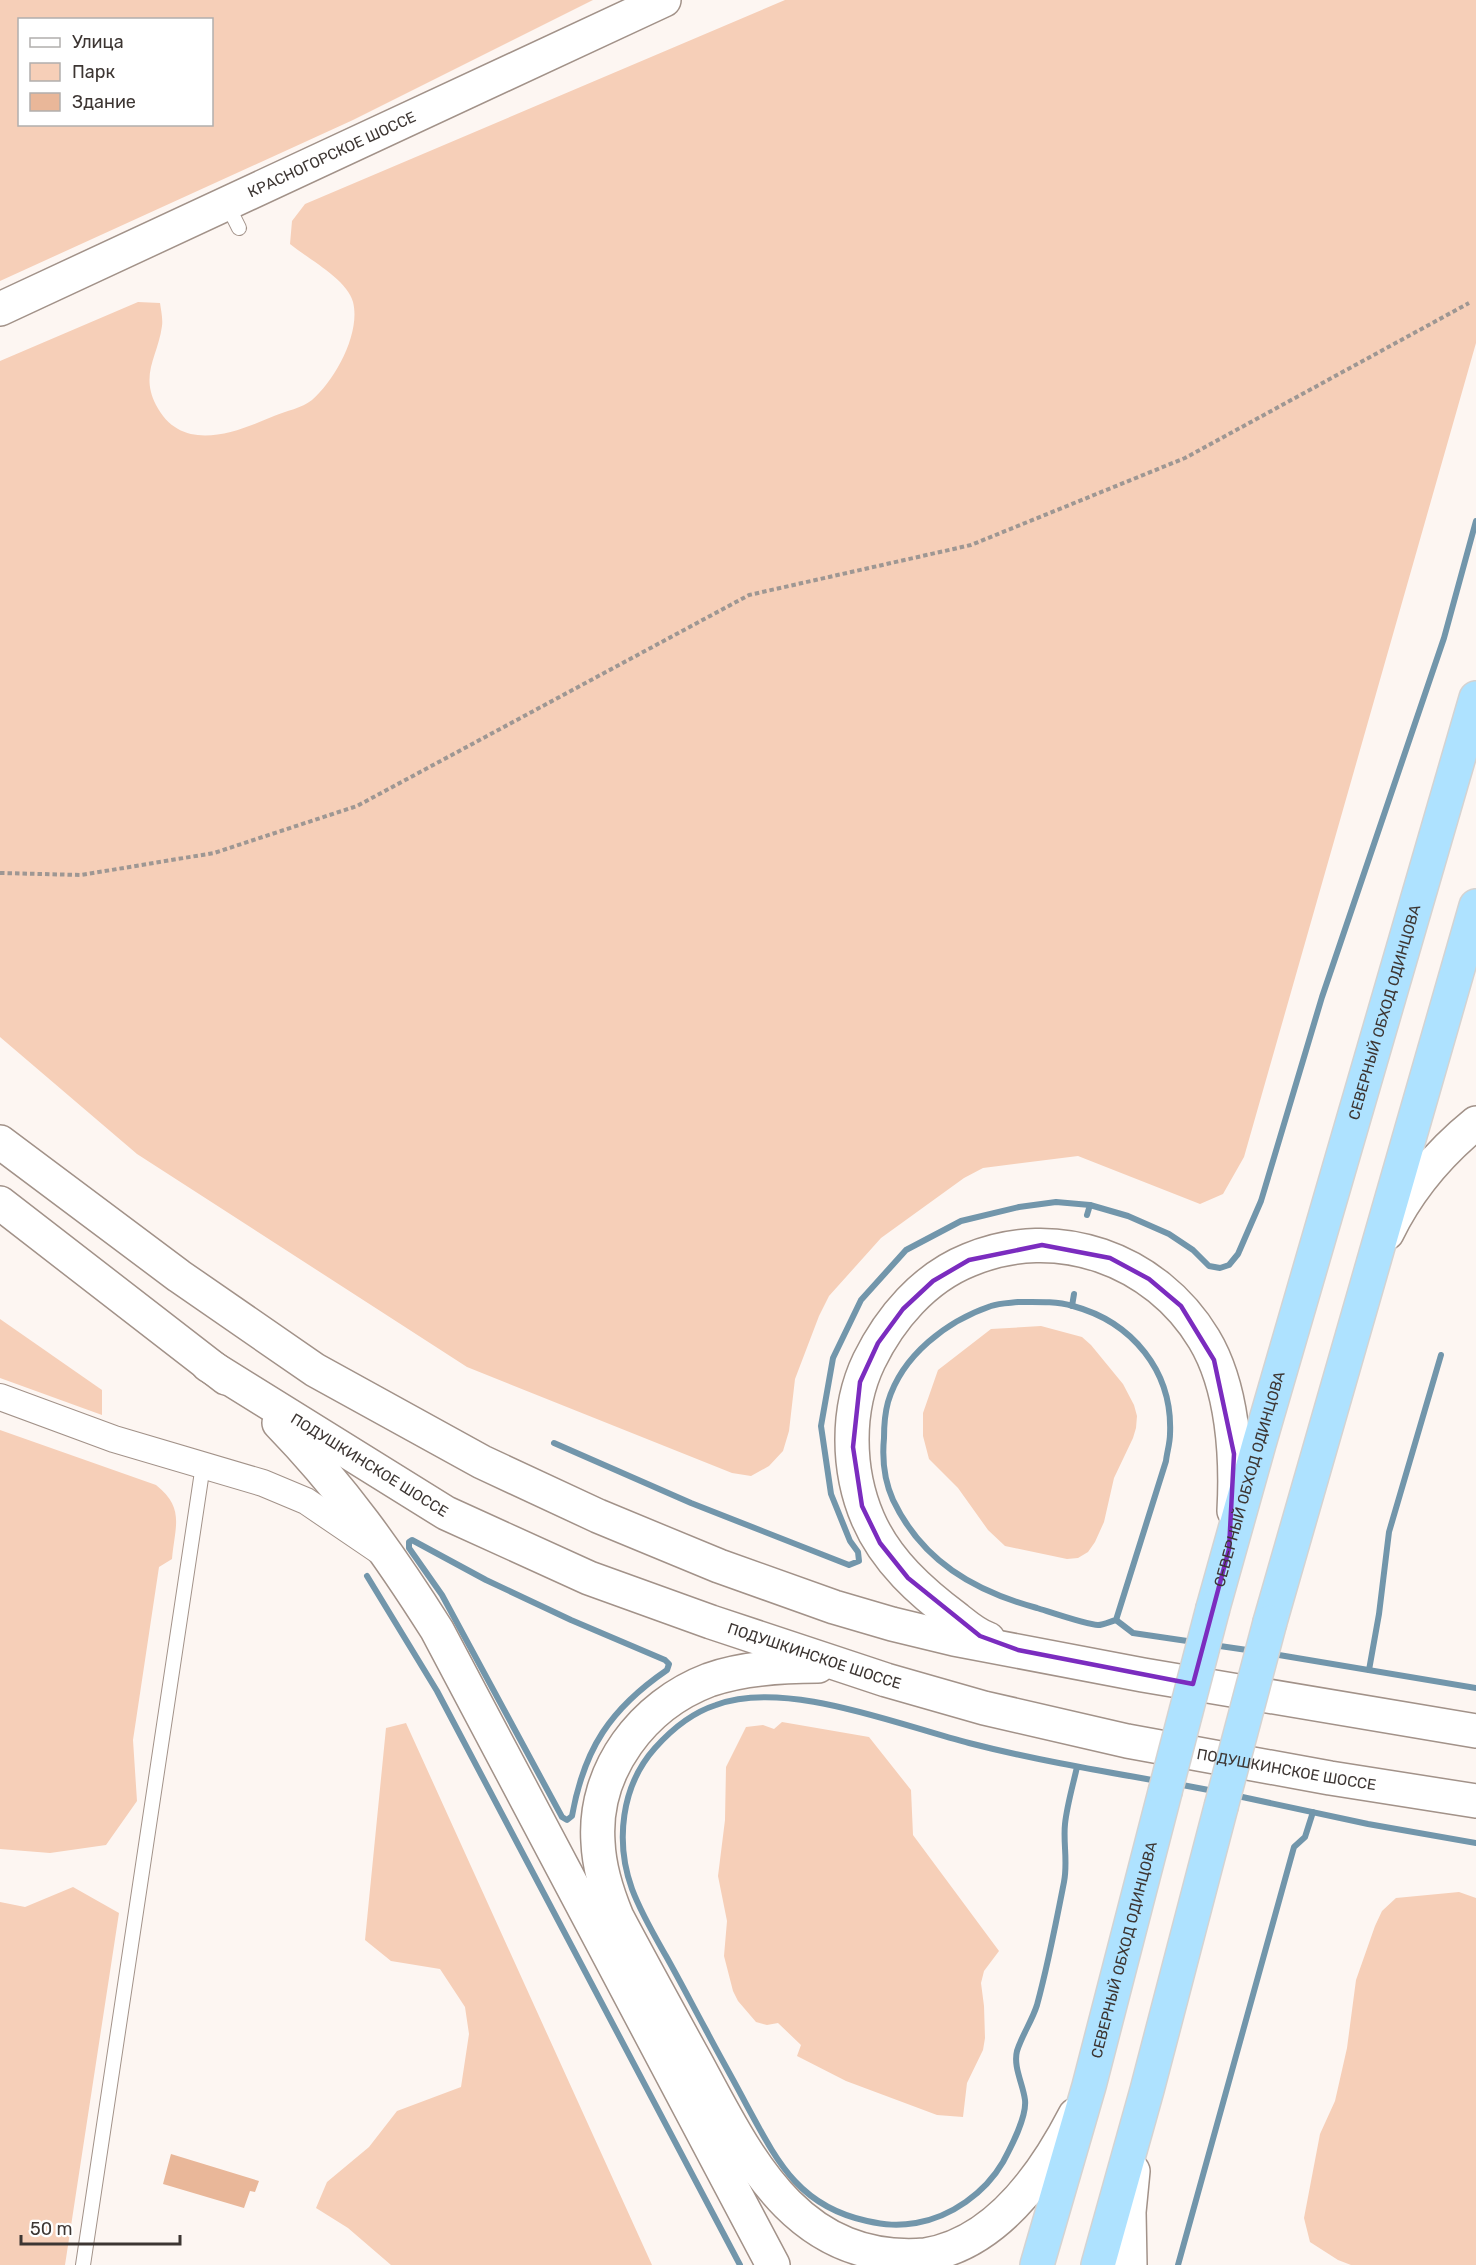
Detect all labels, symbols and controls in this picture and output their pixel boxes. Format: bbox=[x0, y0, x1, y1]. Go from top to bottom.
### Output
legend bbox=[18, 18, 213, 126]
text: Улица bbox=[72, 31, 124, 53]
text: Парк bbox=[72, 61, 116, 83]
text: Здание bbox=[72, 91, 136, 113]
street label: КРАСНОГОРСКОЕ ШОССЕ bbox=[245, 108, 419, 201]
street label: СЕВЕРНЫЙ ОБХОД ОДИНЦОВА bbox=[1345, 902, 1424, 1122]
street label: СЕВЕРНЫЙ ОБХОД ОДИНЦОВА bbox=[1210, 1369, 1289, 1589]
street label: ПОДУШКИНСКОЕ ШОССЕ bbox=[287, 1410, 451, 1521]
street label: ПОДУШКИНСКОЕ ШОССЕ bbox=[725, 1619, 903, 1693]
street label: ПОДУШКИНСКОЕ ШОССЕ bbox=[1195, 1745, 1377, 1794]
street label: СЕВЕРНЫЙ ОБХОД ОДИНЦОВА bbox=[1088, 1839, 1161, 2060]
scale bar bbox=[21, 2208, 180, 2246]
text: 50 m bbox=[30, 2218, 73, 2240]

